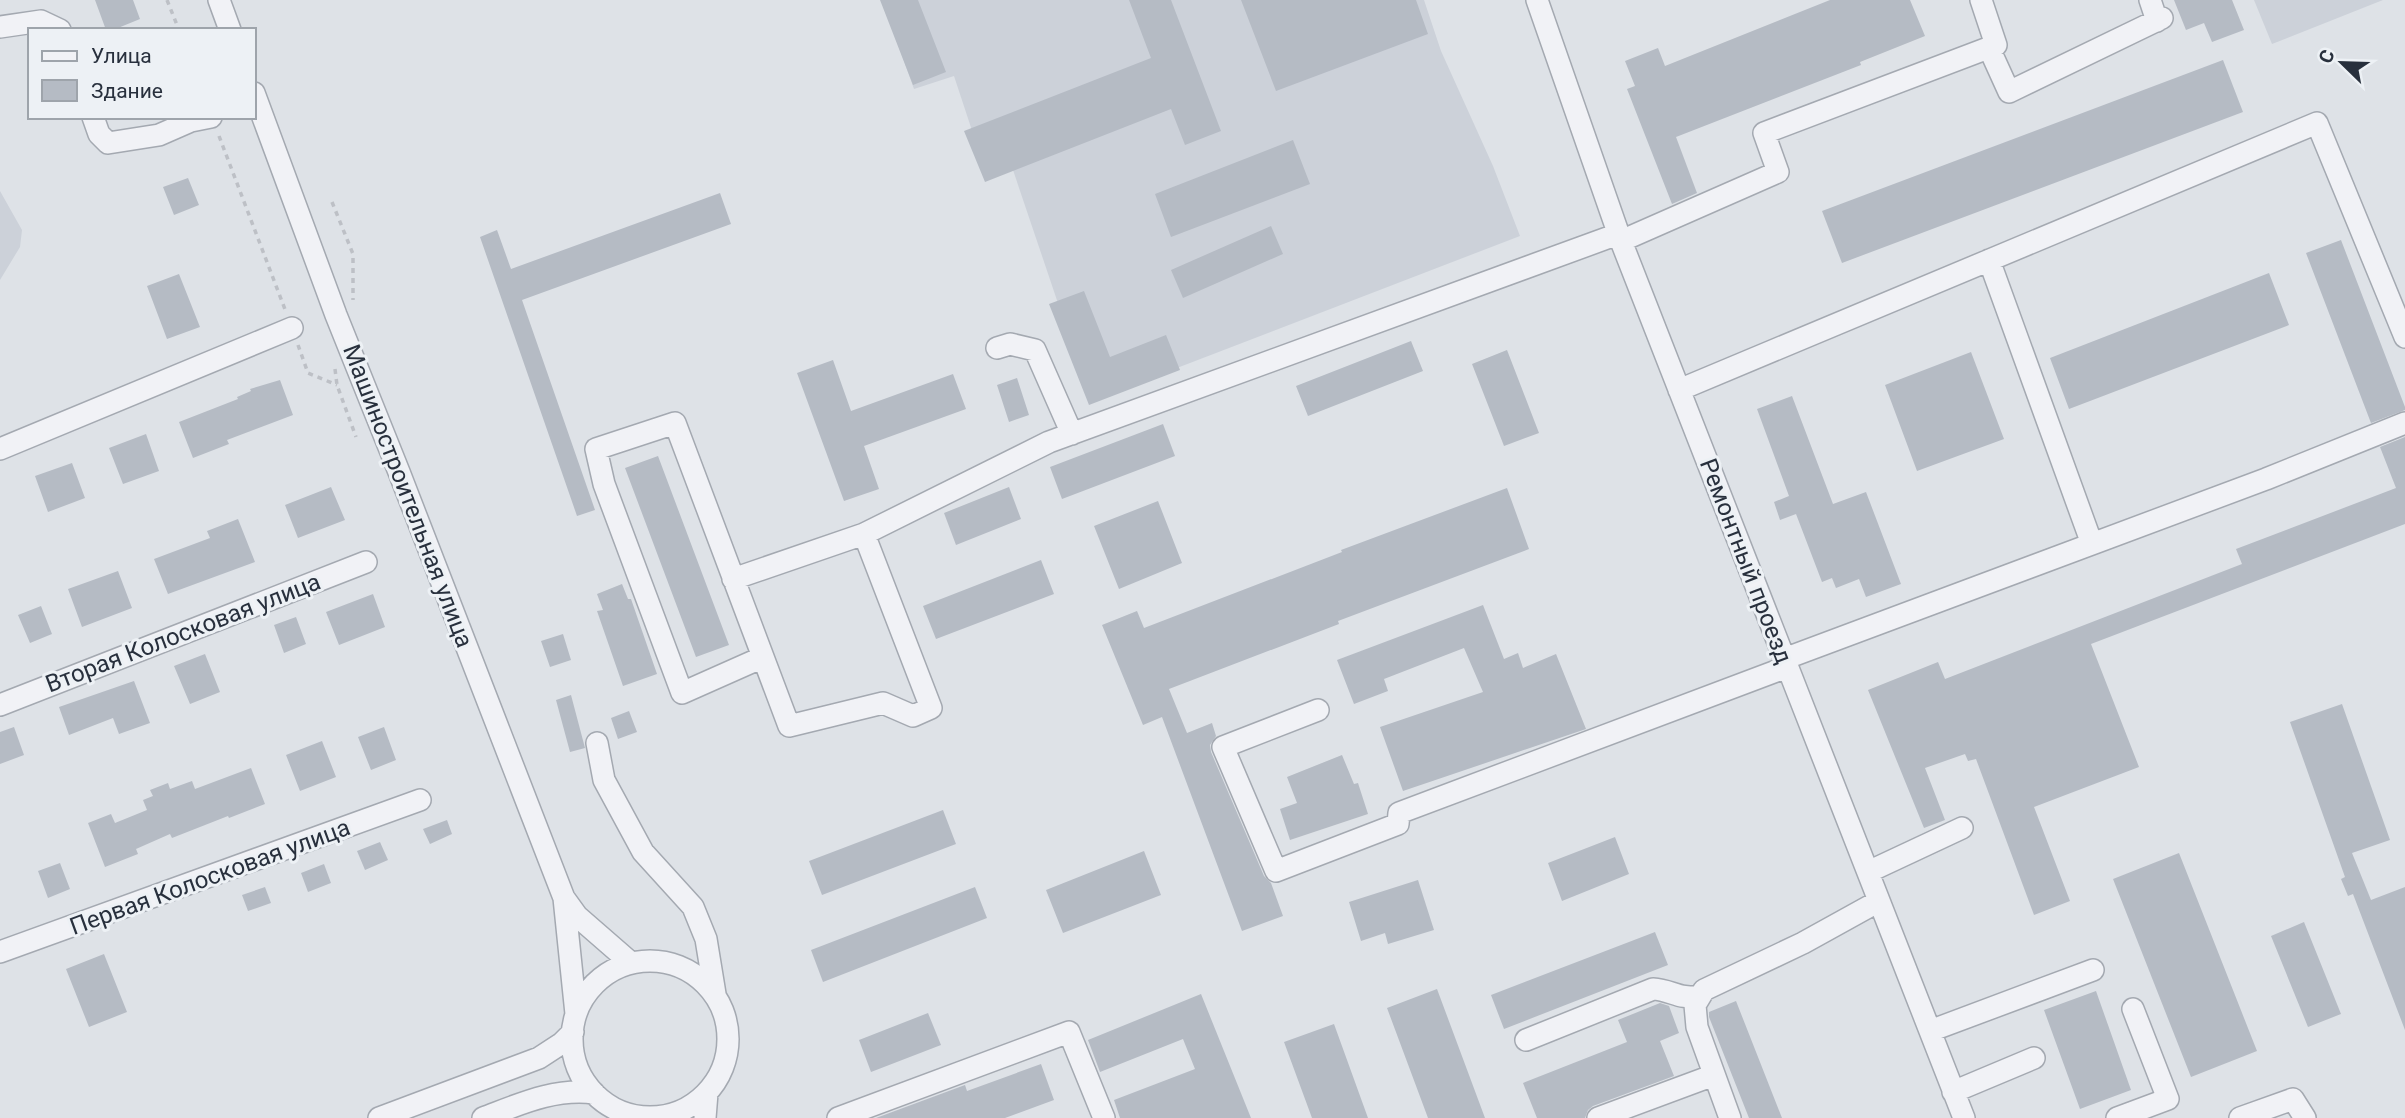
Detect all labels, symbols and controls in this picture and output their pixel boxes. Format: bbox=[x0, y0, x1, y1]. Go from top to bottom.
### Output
legend bbox=[28, 28, 256, 119]
north arrow bbox=[2307, 28, 2377, 98]
text: Улица bbox=[91, 44, 152, 68]
text: С bbox=[2314, 46, 2340, 67]
text: Здание bbox=[91, 79, 163, 103]
street label: Машиностроительная улица bbox=[337, 341, 479, 651]
street label: Ремонтный проезд bbox=[1694, 455, 1798, 667]
street label: Вторая Колосковая улица bbox=[42, 568, 324, 698]
street label: Первая Колосковая улица bbox=[66, 813, 354, 941]

